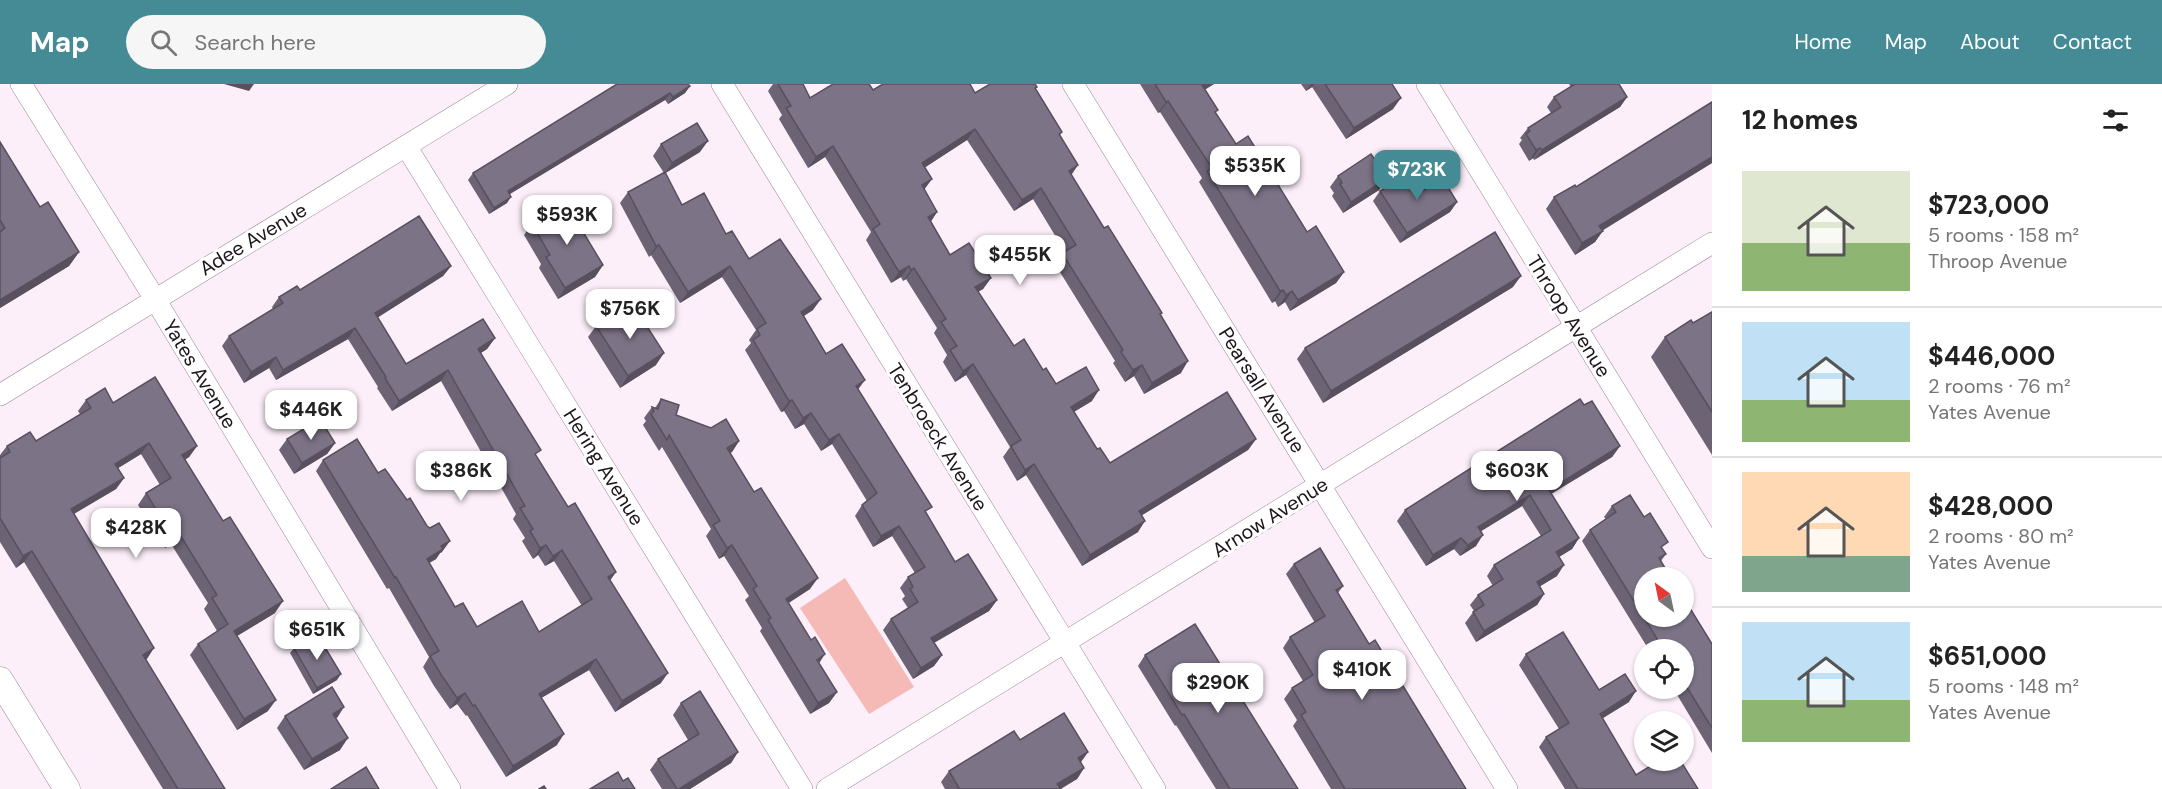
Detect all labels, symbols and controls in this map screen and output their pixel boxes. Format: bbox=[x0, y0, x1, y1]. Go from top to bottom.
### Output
search box bbox=[126, 15, 546, 69]
text: Map bbox=[30, 24, 90, 61]
icon: search bbox=[147, 26, 180, 59]
text: Search here bbox=[195, 28, 316, 57]
text: Home bbox=[1794, 28, 1852, 56]
text: Map bbox=[1885, 28, 1927, 56]
text: About bbox=[1960, 28, 2020, 56]
text: Contact bbox=[2053, 28, 2132, 56]
text: 12 homes bbox=[1742, 103, 1858, 137]
icon: filters bbox=[2099, 104, 2132, 137]
pin: $535K bbox=[1213, 146, 1297, 197]
pin: $723K bbox=[1375, 150, 1459, 201]
text: $535K bbox=[1224, 152, 1286, 178]
text: $723K bbox=[1387, 156, 1447, 182]
text: $723,000 bbox=[1928, 188, 2049, 222]
pin: $593K bbox=[525, 195, 609, 246]
icon: home bbox=[1790, 195, 1862, 267]
street label: Adee Avenue bbox=[194, 197, 312, 281]
text: $593K bbox=[536, 201, 598, 227]
text: 5 rooms · 158 m² bbox=[1928, 222, 2079, 248]
pin: $455K bbox=[978, 235, 1062, 286]
text: $455K bbox=[988, 241, 1052, 267]
text: Throop Avenue bbox=[1928, 248, 2067, 274]
street label: Throop Avenue bbox=[1521, 250, 1617, 382]
pin: $756K bbox=[588, 289, 672, 340]
text: $756K bbox=[600, 295, 660, 321]
street label: Yates Avenue bbox=[157, 315, 243, 433]
street label: Pearsall Avenue bbox=[1213, 322, 1311, 458]
text: $446,000 bbox=[1928, 339, 2055, 373]
icon: home bbox=[1790, 346, 1862, 418]
street label: Tenbroeck Avenue bbox=[882, 358, 994, 516]
text: 2 rooms · 76 m² bbox=[1928, 373, 2071, 399]
pin: $446K bbox=[269, 390, 353, 441]
text: $446K bbox=[279, 396, 343, 422]
text: Yates Avenue bbox=[1928, 399, 2051, 425]
street label: Hering Avenue bbox=[558, 404, 650, 530]
pin: $386K bbox=[419, 451, 503, 502]
pin: $603K bbox=[1475, 451, 1559, 502]
text: $386K bbox=[430, 457, 492, 483]
text: $603K bbox=[1485, 457, 1549, 483]
street label: Arnow Avenue bbox=[1207, 471, 1333, 563]
text: $428,000 bbox=[1928, 489, 2053, 523]
icon: home bbox=[1790, 496, 1862, 568]
pin: $428K bbox=[94, 508, 178, 559]
text: $428K bbox=[105, 514, 167, 540]
text: 2 rooms · 80 m² bbox=[1928, 523, 2074, 549]
text: Yates Avenue bbox=[1928, 549, 2051, 575]
north arrow bbox=[1634, 567, 1694, 627]
map controls bbox=[1634, 567, 1694, 771]
pin: $651K bbox=[275, 610, 359, 661]
text: $651K bbox=[288, 616, 346, 642]
button: locate bbox=[1634, 639, 1694, 699]
text: $651,000 bbox=[1928, 639, 2047, 673]
icon: home bbox=[1790, 646, 1862, 718]
pin: $410K bbox=[1320, 650, 1404, 701]
text: $410K bbox=[1332, 656, 1392, 682]
pin: $290K bbox=[1176, 663, 1260, 714]
text: $290K bbox=[1186, 669, 1250, 695]
text: 5 rooms · 148 m² bbox=[1928, 673, 2079, 699]
text: Yates Avenue bbox=[1928, 699, 2051, 725]
button: layers bbox=[1634, 711, 1694, 771]

